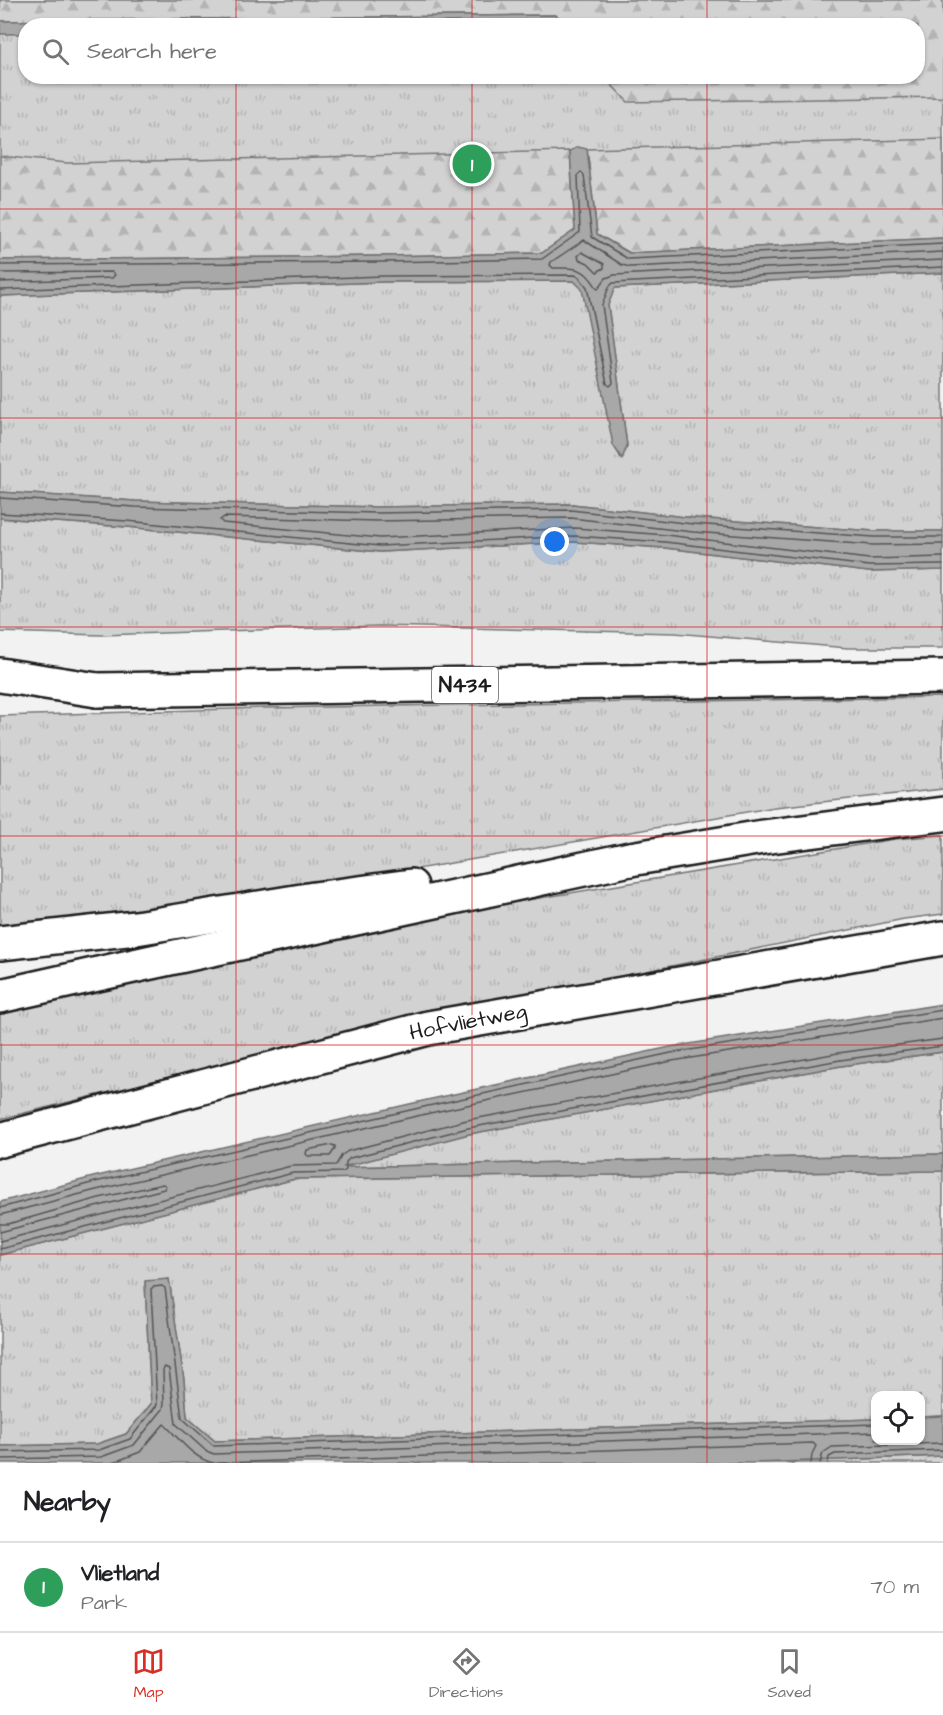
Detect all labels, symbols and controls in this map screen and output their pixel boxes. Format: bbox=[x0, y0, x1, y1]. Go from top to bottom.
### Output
search box bbox=[18, 18, 925, 84]
icon: search bbox=[39, 35, 72, 68]
text: Search here bbox=[87, 36, 217, 67]
pin: 1 bbox=[452, 142, 492, 186]
your location bbox=[540, 527, 569, 556]
road number: N434 bbox=[432, 667, 498, 703]
street label: Hofvlietweg bbox=[407, 995, 529, 1050]
map controls bbox=[871, 1391, 925, 1445]
button: locate bbox=[871, 1391, 925, 1445]
text: Nearby bbox=[24, 1484, 111, 1520]
text: Vlietland bbox=[81, 1558, 159, 1589]
text: 1 bbox=[42, 1573, 45, 1601]
text: 70 m bbox=[871, 1573, 919, 1601]
text: Park bbox=[81, 1589, 127, 1617]
tab: Map bbox=[132, 1645, 165, 1703]
tab: Directions bbox=[429, 1645, 503, 1703]
tab: Saved bbox=[767, 1645, 811, 1703]

